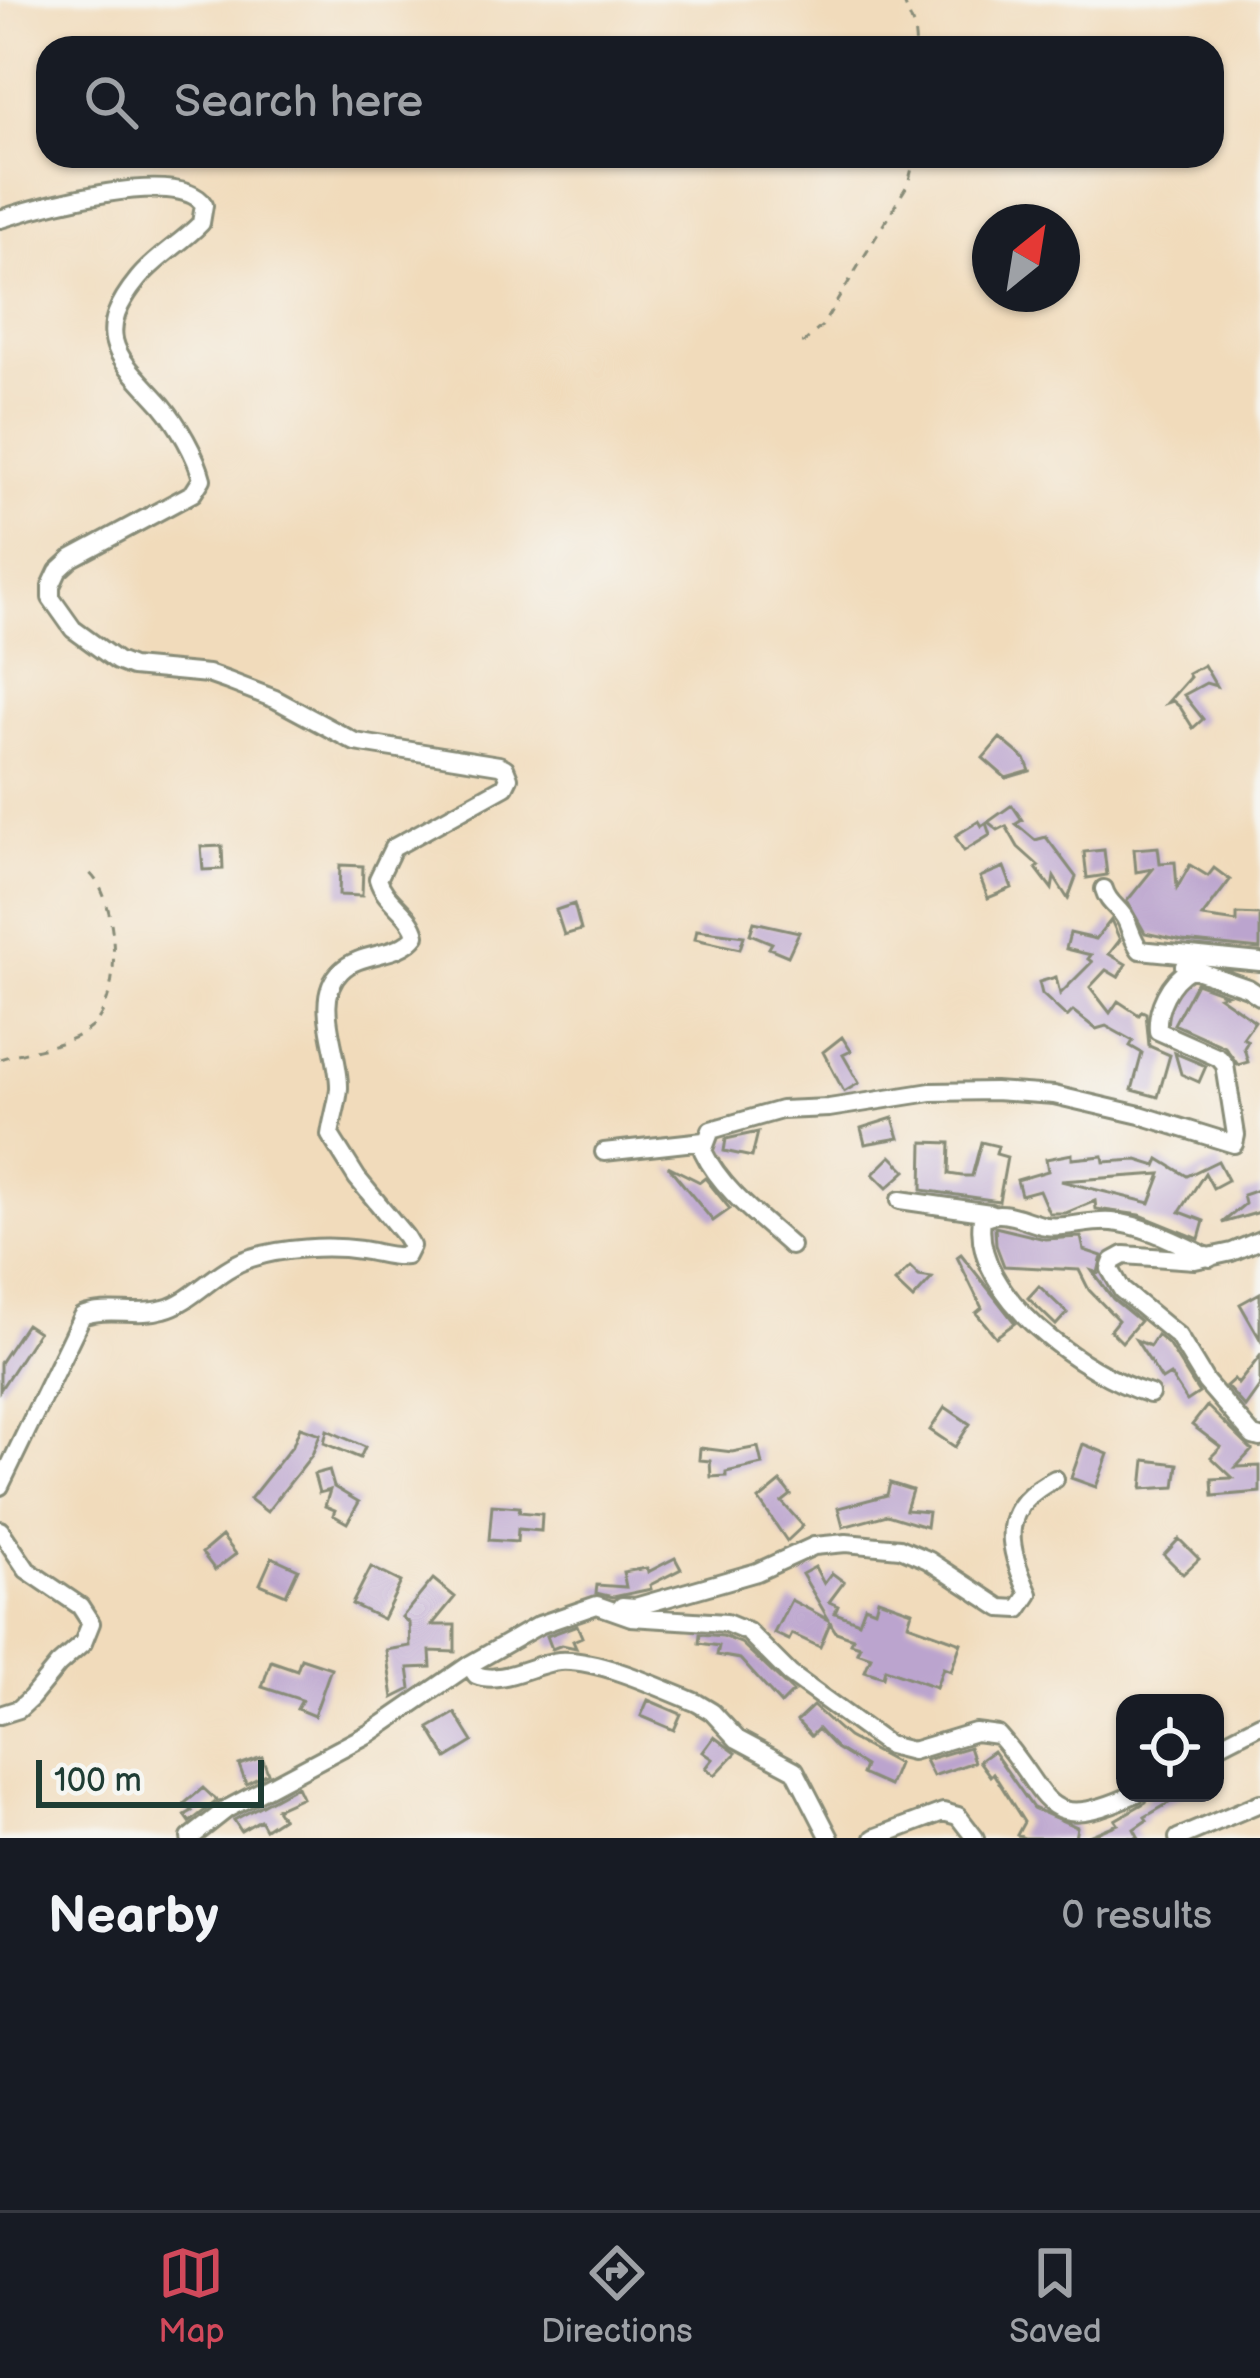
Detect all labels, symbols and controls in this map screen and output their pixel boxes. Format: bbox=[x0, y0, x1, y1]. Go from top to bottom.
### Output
search box bbox=[36, 36, 1224, 168]
icon: search bbox=[78, 69, 144, 135]
text: Search here bbox=[174, 75, 423, 130]
north arrow bbox=[972, 204, 1080, 312]
map controls bbox=[1116, 1694, 1224, 1802]
button: locate bbox=[1116, 1694, 1224, 1802]
scale bar bbox=[36, 1754, 264, 1807]
text: 100 m bbox=[54, 1761, 142, 1801]
text: Nearby bbox=[48, 1886, 219, 1947]
text: 0 results bbox=[1061, 1893, 1212, 1940]
tab: Map bbox=[158, 2240, 225, 2352]
tab: Directions bbox=[541, 2240, 693, 2352]
tab: Saved bbox=[1009, 2240, 1102, 2352]

